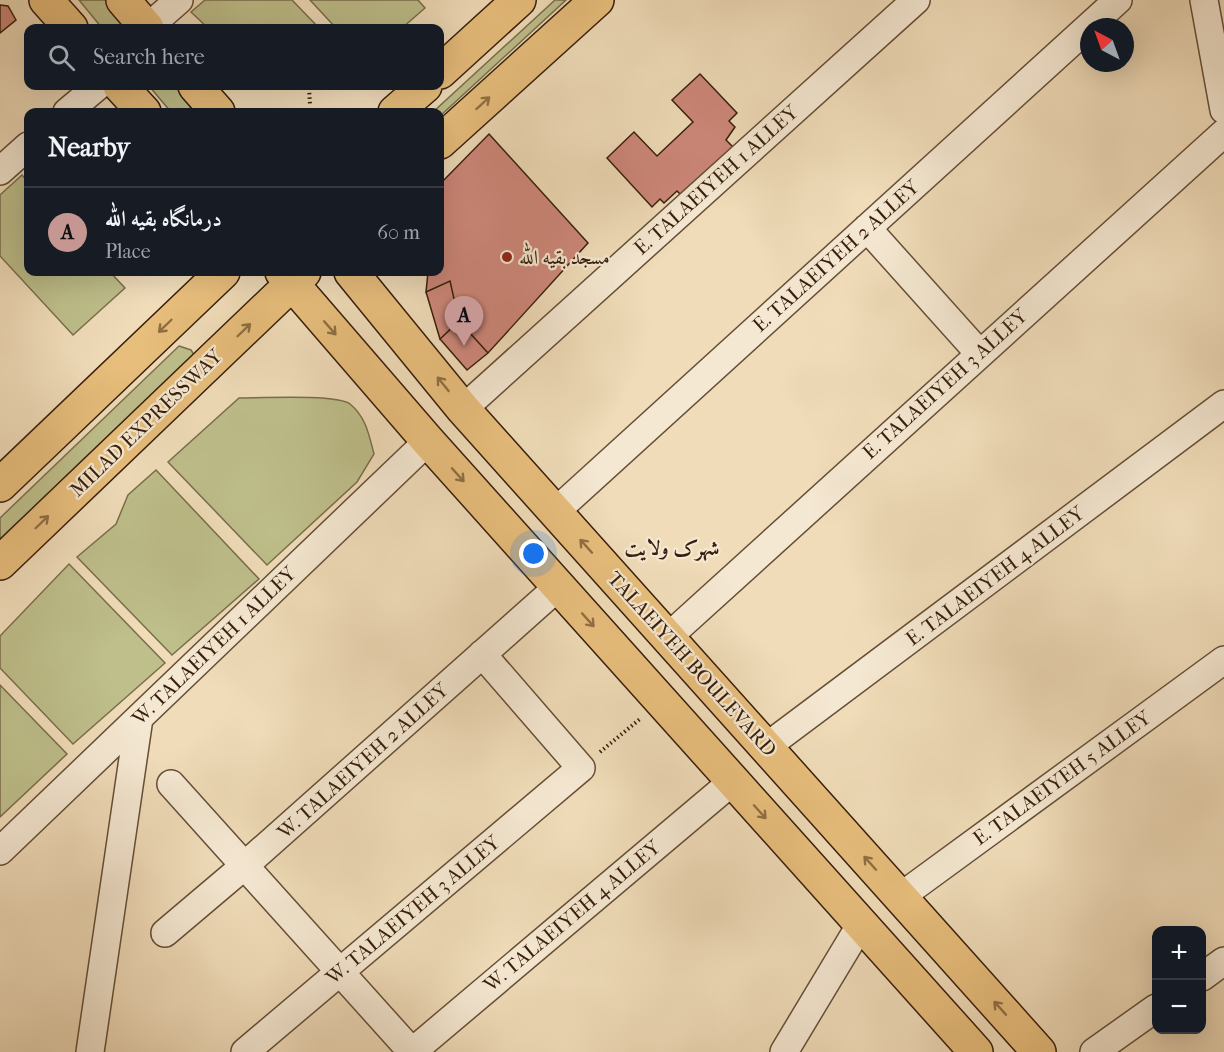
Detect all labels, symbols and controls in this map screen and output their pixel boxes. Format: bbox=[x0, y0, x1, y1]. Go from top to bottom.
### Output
north arrow bbox=[1080, 18, 1134, 72]
search box bbox=[24, 24, 444, 90]
icon: search bbox=[45, 41, 78, 74]
text: Search here bbox=[93, 44, 205, 70]
one-way arrow bbox=[475, 96, 490, 110]
street label: E. TALAEIYEH 1 ALLEY bbox=[629, 99, 804, 260]
text: Nearby bbox=[48, 132, 130, 163]
street label: E. TALAEIYEH 2 ALLEY bbox=[748, 174, 925, 337]
text: درمانگاه بقیه الله bbox=[105, 206, 222, 232]
text: A bbox=[61, 221, 74, 244]
text: 60 m bbox=[377, 221, 420, 244]
text: Place bbox=[105, 240, 151, 263]
place label: مسجد بقیه الله bbox=[519, 242, 610, 269]
marker: مسجد بقیه الله bbox=[500, 250, 514, 264]
pin: A bbox=[444, 296, 484, 346]
street label: E. TALAEIYEH 3 ALLEY bbox=[858, 303, 1033, 464]
one-way arrow bbox=[158, 319, 173, 334]
one-way arrow bbox=[323, 320, 337, 335]
one-way arrow bbox=[236, 322, 251, 337]
street label: MILAD EXPRESSWAY bbox=[65, 343, 228, 502]
one-way arrow bbox=[436, 376, 449, 392]
one-way arrow bbox=[451, 467, 465, 482]
street label: E. TALAEIYEH 4 ALLEY bbox=[901, 501, 1090, 650]
one-way arrow bbox=[34, 516, 49, 530]
district label: شهرک ولایت bbox=[624, 536, 720, 562]
your location bbox=[519, 539, 548, 568]
one-way arrow bbox=[579, 539, 593, 554]
street label: W. TALAEIYEH 1 ALLEY bbox=[127, 561, 302, 731]
street label: TALAEIYEH BOULEVARD bbox=[603, 567, 781, 761]
one-way arrow bbox=[581, 612, 595, 627]
street label: W. TALAEIYEH 2 ALLEY bbox=[272, 677, 454, 844]
street label: E. TALAEIYEH 5 ALLEY bbox=[969, 705, 1156, 850]
one-way arrow bbox=[753, 804, 767, 819]
street label: W. TALAEIYEH 3 ALLEY bbox=[321, 830, 506, 990]
street label: W. TALAEIYEH 4 ALLEY bbox=[478, 835, 666, 997]
one-way arrow bbox=[863, 856, 877, 871]
map controls bbox=[1152, 926, 1206, 1034]
button: + bbox=[1152, 926, 1206, 980]
button: − bbox=[1152, 980, 1206, 1034]
one-way arrow bbox=[993, 1001, 1007, 1016]

